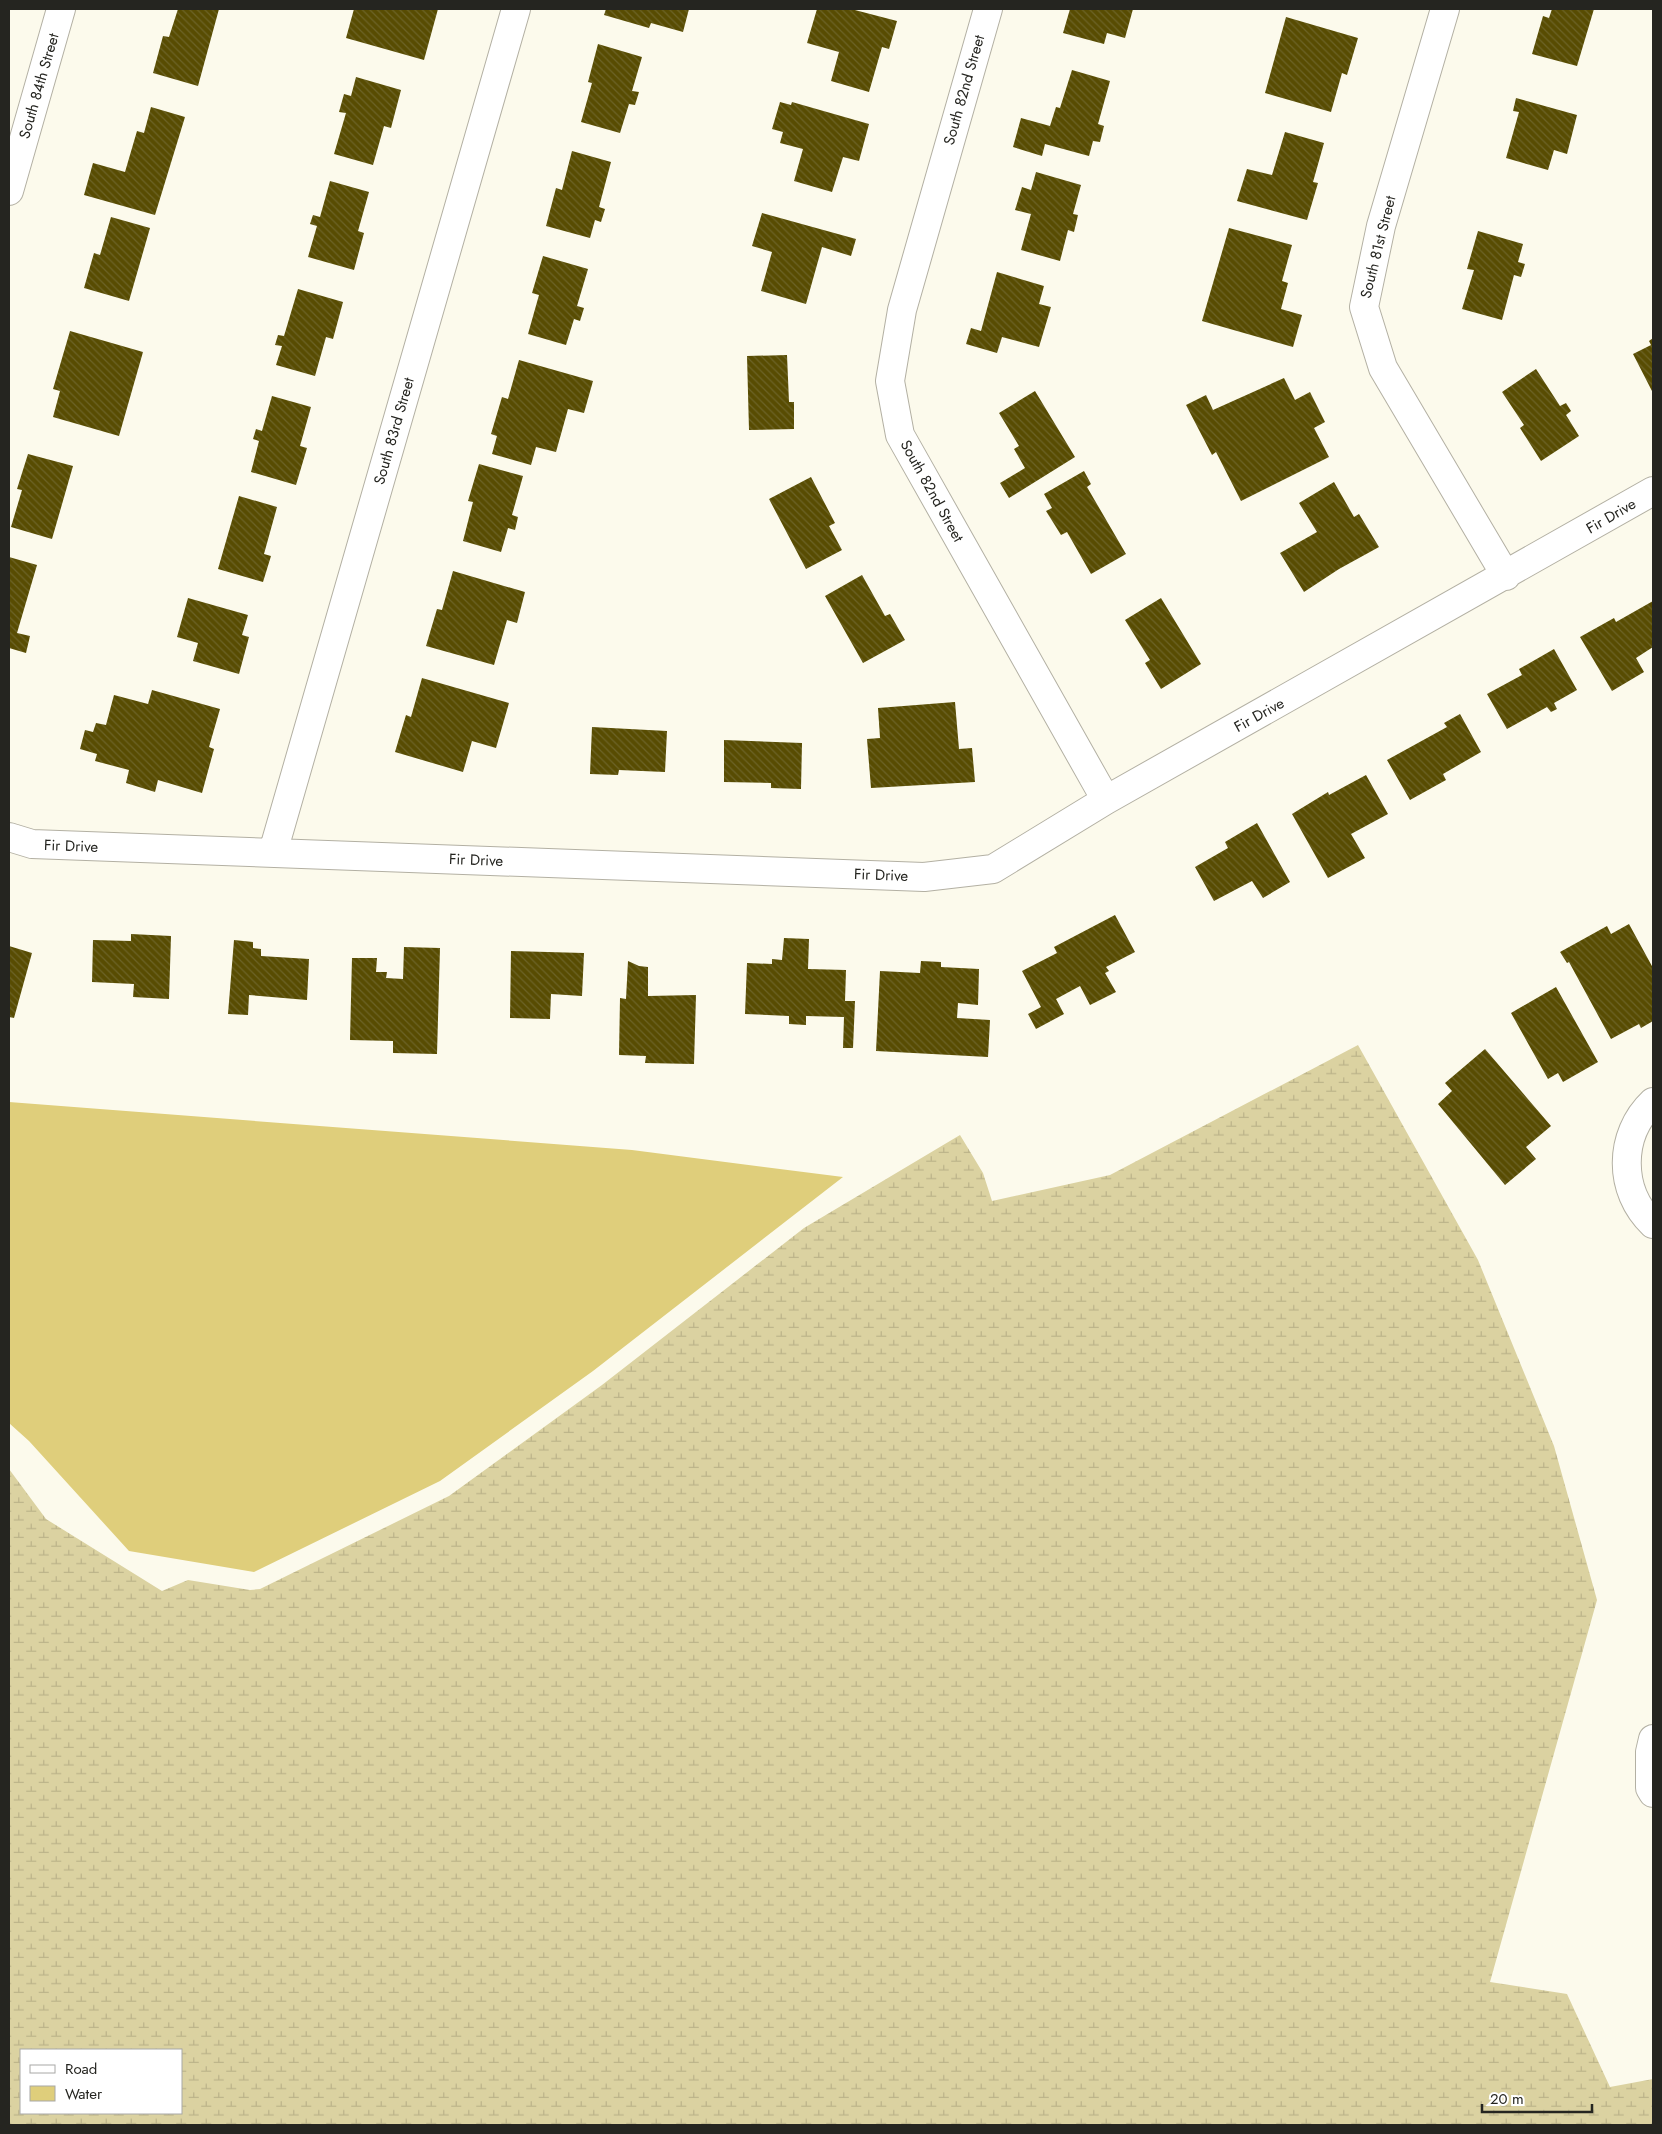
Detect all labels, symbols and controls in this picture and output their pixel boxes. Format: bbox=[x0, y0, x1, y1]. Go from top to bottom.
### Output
street label: South 84th Street bbox=[13, 30, 65, 141]
street label: South 82nd Street bbox=[938, 32, 990, 148]
street label: South 81st Street bbox=[1355, 193, 1401, 301]
street label: South 83rd Street bbox=[368, 374, 420, 487]
street label: South 82nd Street bbox=[895, 436, 969, 546]
street label: Fir Drive bbox=[1582, 493, 1640, 539]
street label: Fir Drive bbox=[1230, 692, 1288, 738]
street label: Fir Drive bbox=[43, 834, 99, 858]
street label: Fir Drive bbox=[448, 848, 504, 872]
street label: Fir Drive bbox=[853, 863, 909, 887]
legend bbox=[20, 2049, 182, 2114]
text: Road bbox=[65, 2058, 97, 2080]
scale bar bbox=[1482, 2082, 1592, 2114]
text: Water bbox=[65, 2083, 103, 2105]
text: 20 m bbox=[1490, 2088, 1524, 2110]

